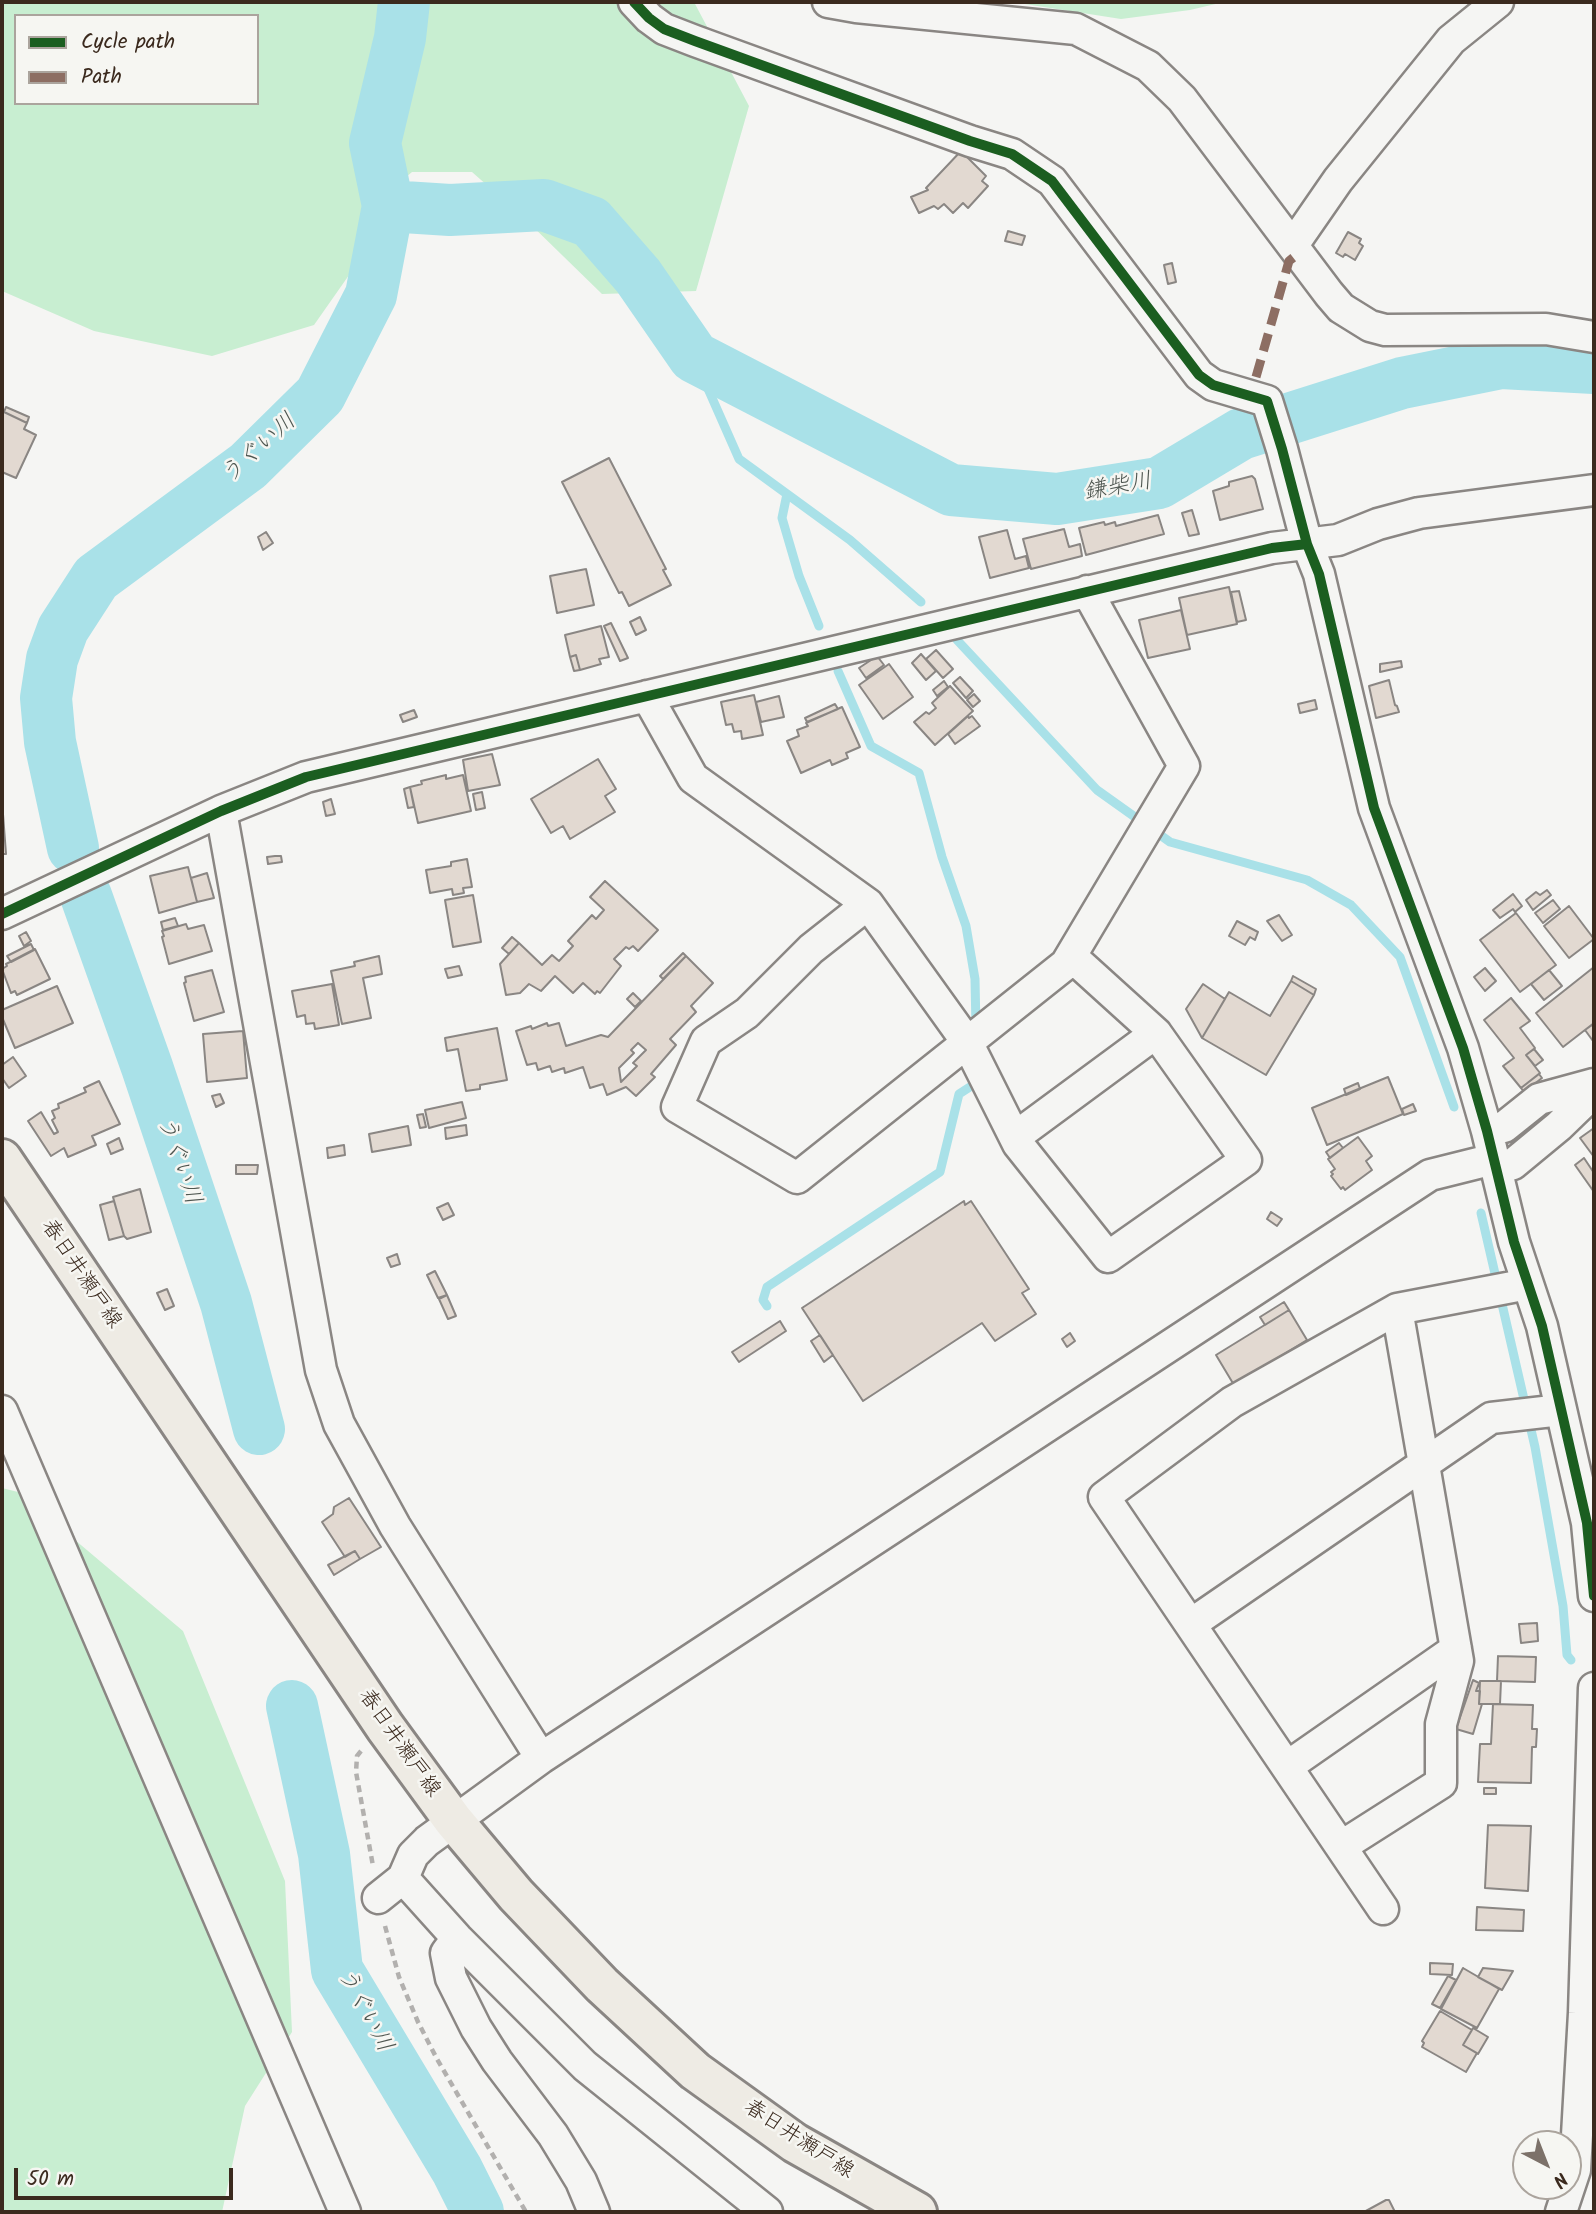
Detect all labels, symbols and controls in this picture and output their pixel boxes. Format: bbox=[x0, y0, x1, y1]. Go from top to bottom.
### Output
legend bbox=[14, 14, 259, 105]
text: Cycle path bbox=[81, 26, 175, 59]
text: Path bbox=[81, 61, 122, 94]
water label: うぐい川 bbox=[217, 409, 303, 491]
water label: 鎌柴川 bbox=[1082, 469, 1154, 509]
water label: うぐい川 bbox=[149, 1113, 205, 1209]
street label: 春日井瀬戸線 bbox=[34, 1216, 126, 1334]
street label: 春日井瀬戸線 bbox=[352, 1685, 444, 1803]
water label: うぐい川 bbox=[329, 1964, 397, 2058]
street label: 春日井瀬戸線 bbox=[738, 2096, 858, 2186]
north arrow bbox=[1512, 2130, 1582, 2200]
scale bar bbox=[18, 2154, 236, 2198]
text: 50 m bbox=[27, 2163, 74, 2196]
text: N bbox=[1545, 2164, 1574, 2194]

